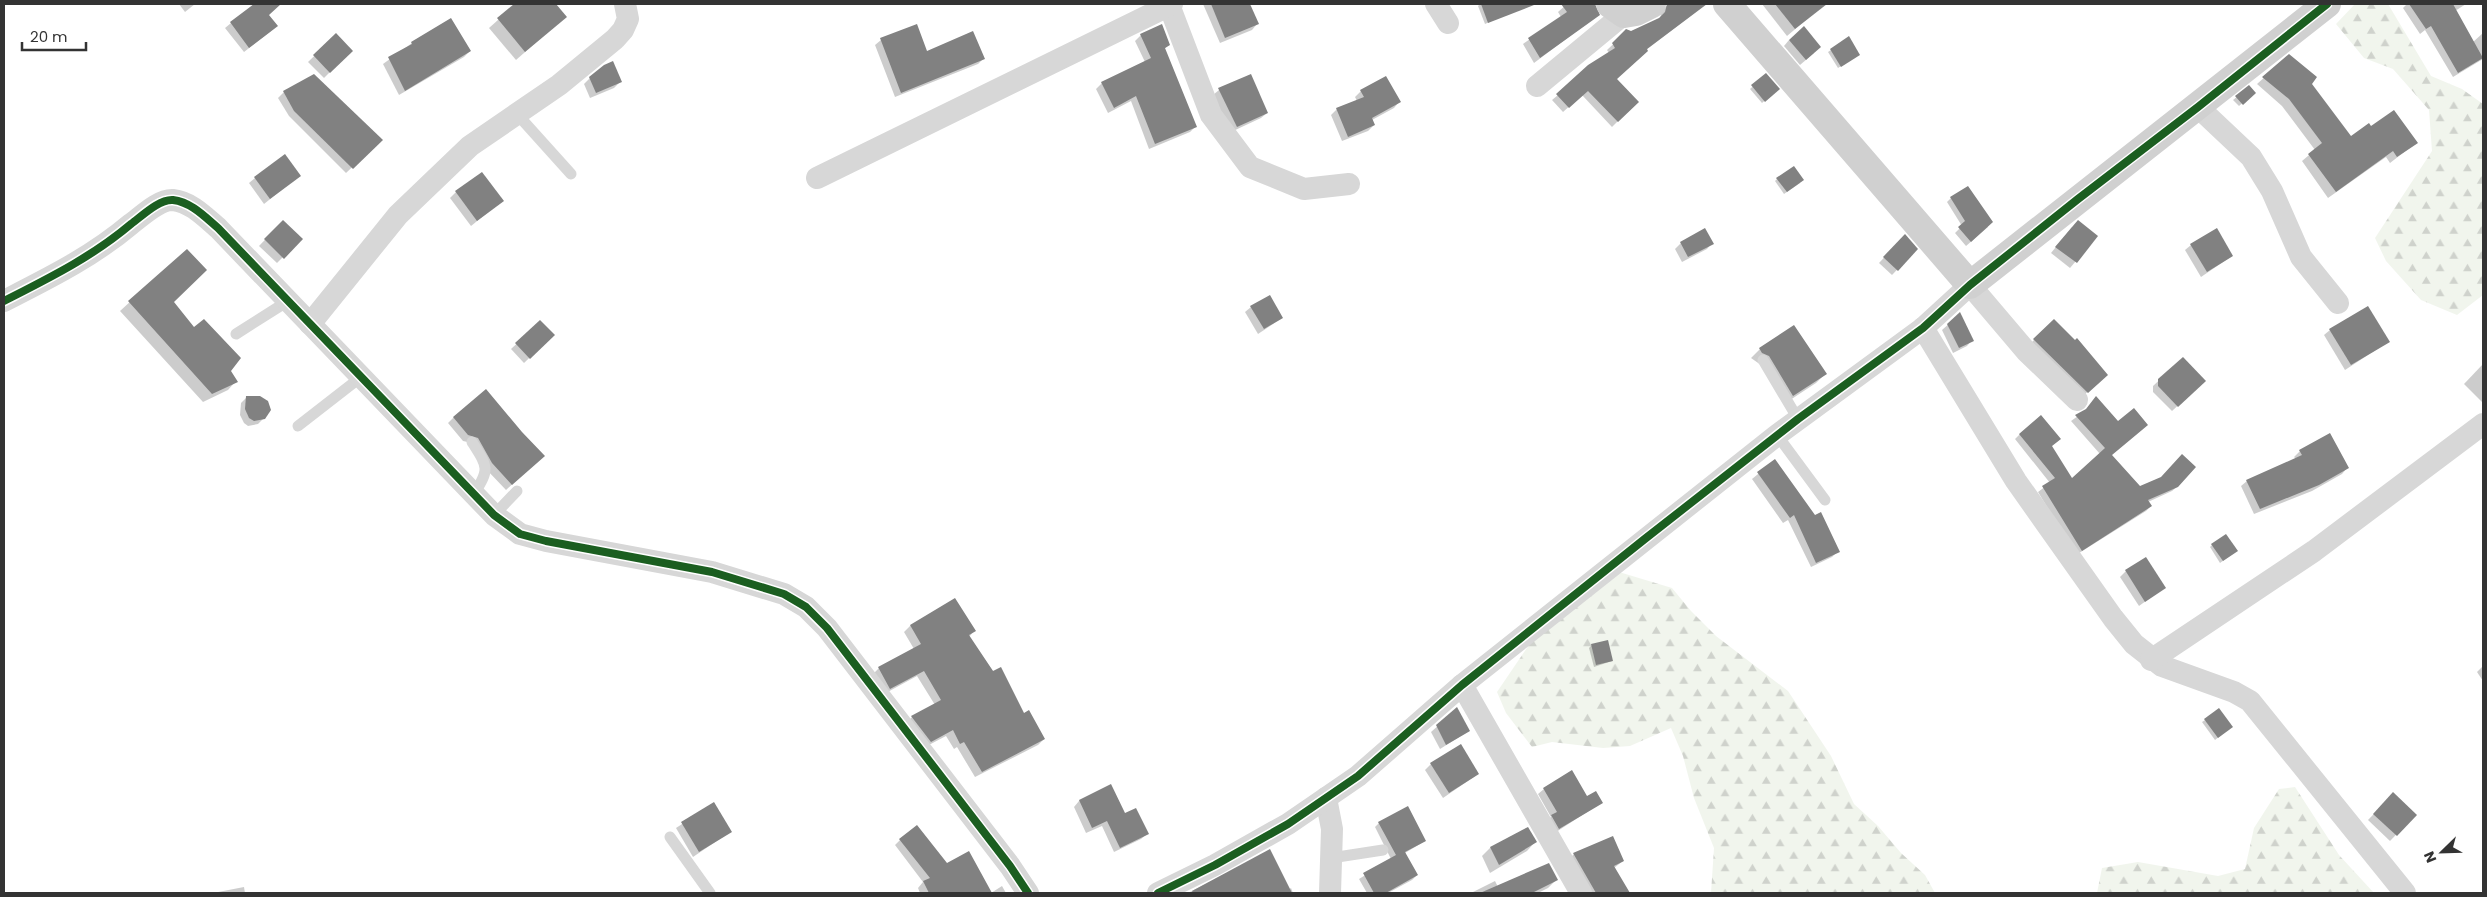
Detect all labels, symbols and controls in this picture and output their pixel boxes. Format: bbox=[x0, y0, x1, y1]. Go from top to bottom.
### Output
scale bar bbox=[22, 20, 86, 52]
text: 20 m bbox=[30, 26, 68, 47]
north arrow bbox=[2417, 827, 2467, 877]
text: N bbox=[2419, 848, 2441, 866]

